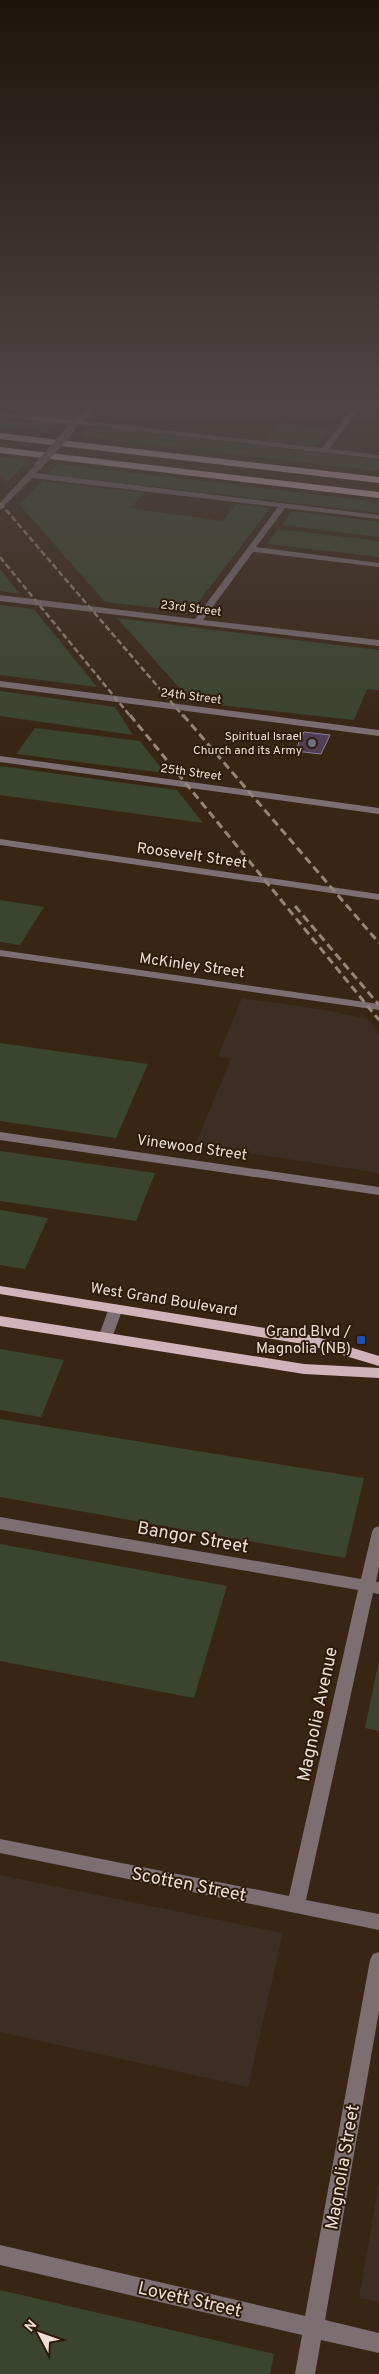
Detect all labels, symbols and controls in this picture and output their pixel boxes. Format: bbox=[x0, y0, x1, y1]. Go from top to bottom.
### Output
street label: 23rd Street bbox=[159, 597, 222, 621]
street label: 24th Street bbox=[159, 685, 222, 709]
place label: Spiritual Israel Church and its Army bbox=[193, 729, 302, 759]
marker: Spiritual Israel Church and its Army bbox=[306, 737, 318, 749]
street label: 25th Street bbox=[159, 761, 223, 785]
street label: Roosevelt Street bbox=[135, 839, 248, 874]
street label: McKinley Street bbox=[138, 950, 246, 983]
street label: Vinewood Street bbox=[135, 1131, 248, 1166]
street label: West Grand Boulevard bbox=[89, 1279, 239, 1321]
place label: Grand Blvd / Magnolia (NB) bbox=[256, 1323, 352, 1359]
marker: Grand Blvd / Magnolia (NB) bbox=[355, 1334, 367, 1346]
street label: Bangor Street bbox=[135, 1517, 250, 1560]
street label: Magnolia Avenue bbox=[293, 1645, 344, 1784]
street label: Scotten Street bbox=[129, 1863, 248, 1908]
street label: Magnolia Street bbox=[321, 2103, 366, 2232]
street label: Lovett Street bbox=[136, 2277, 244, 2324]
north arrow bbox=[15, 2309, 65, 2359]
text: N bbox=[22, 2317, 41, 2336]

